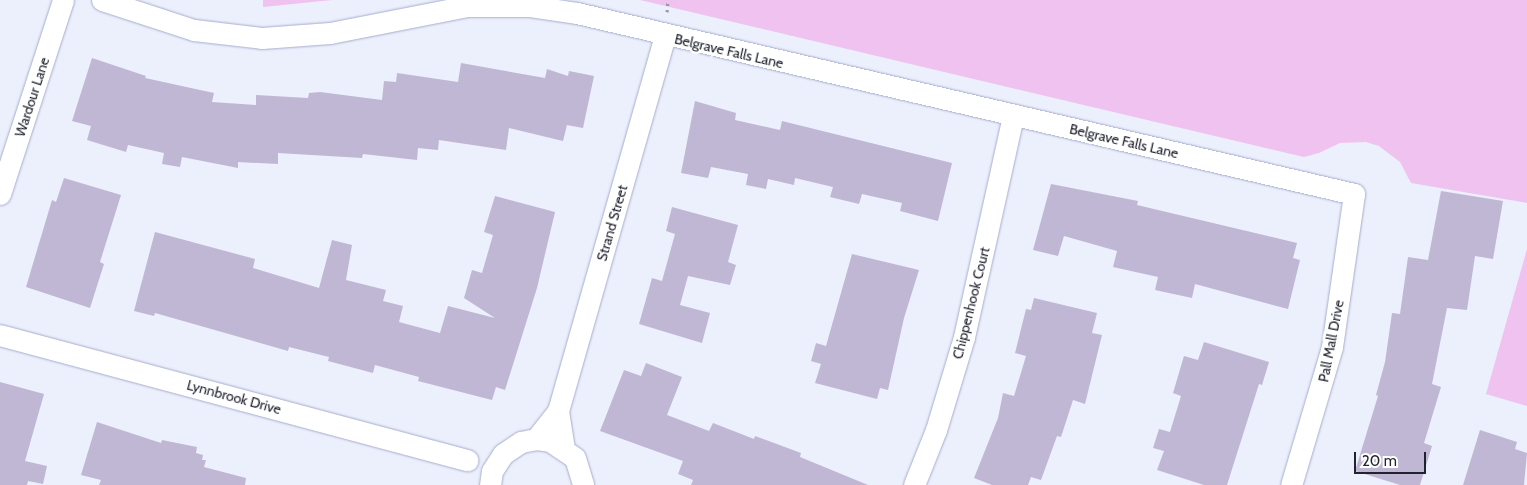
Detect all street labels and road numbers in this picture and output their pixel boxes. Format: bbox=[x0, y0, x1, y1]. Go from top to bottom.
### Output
street label: Belgrave Falls Lane bbox=[673, 30, 785, 72]
street label: Wardour Lane bbox=[11, 55, 53, 139]
street label: Belgrave Falls Lane bbox=[1068, 120, 1180, 162]
street label: Strand Street bbox=[593, 183, 631, 263]
street label: Chippenhook Court bbox=[949, 245, 993, 361]
street label: Pall Mall Drive bbox=[1315, 298, 1347, 384]
street label: Lynnbrook Drive bbox=[185, 376, 283, 418]

